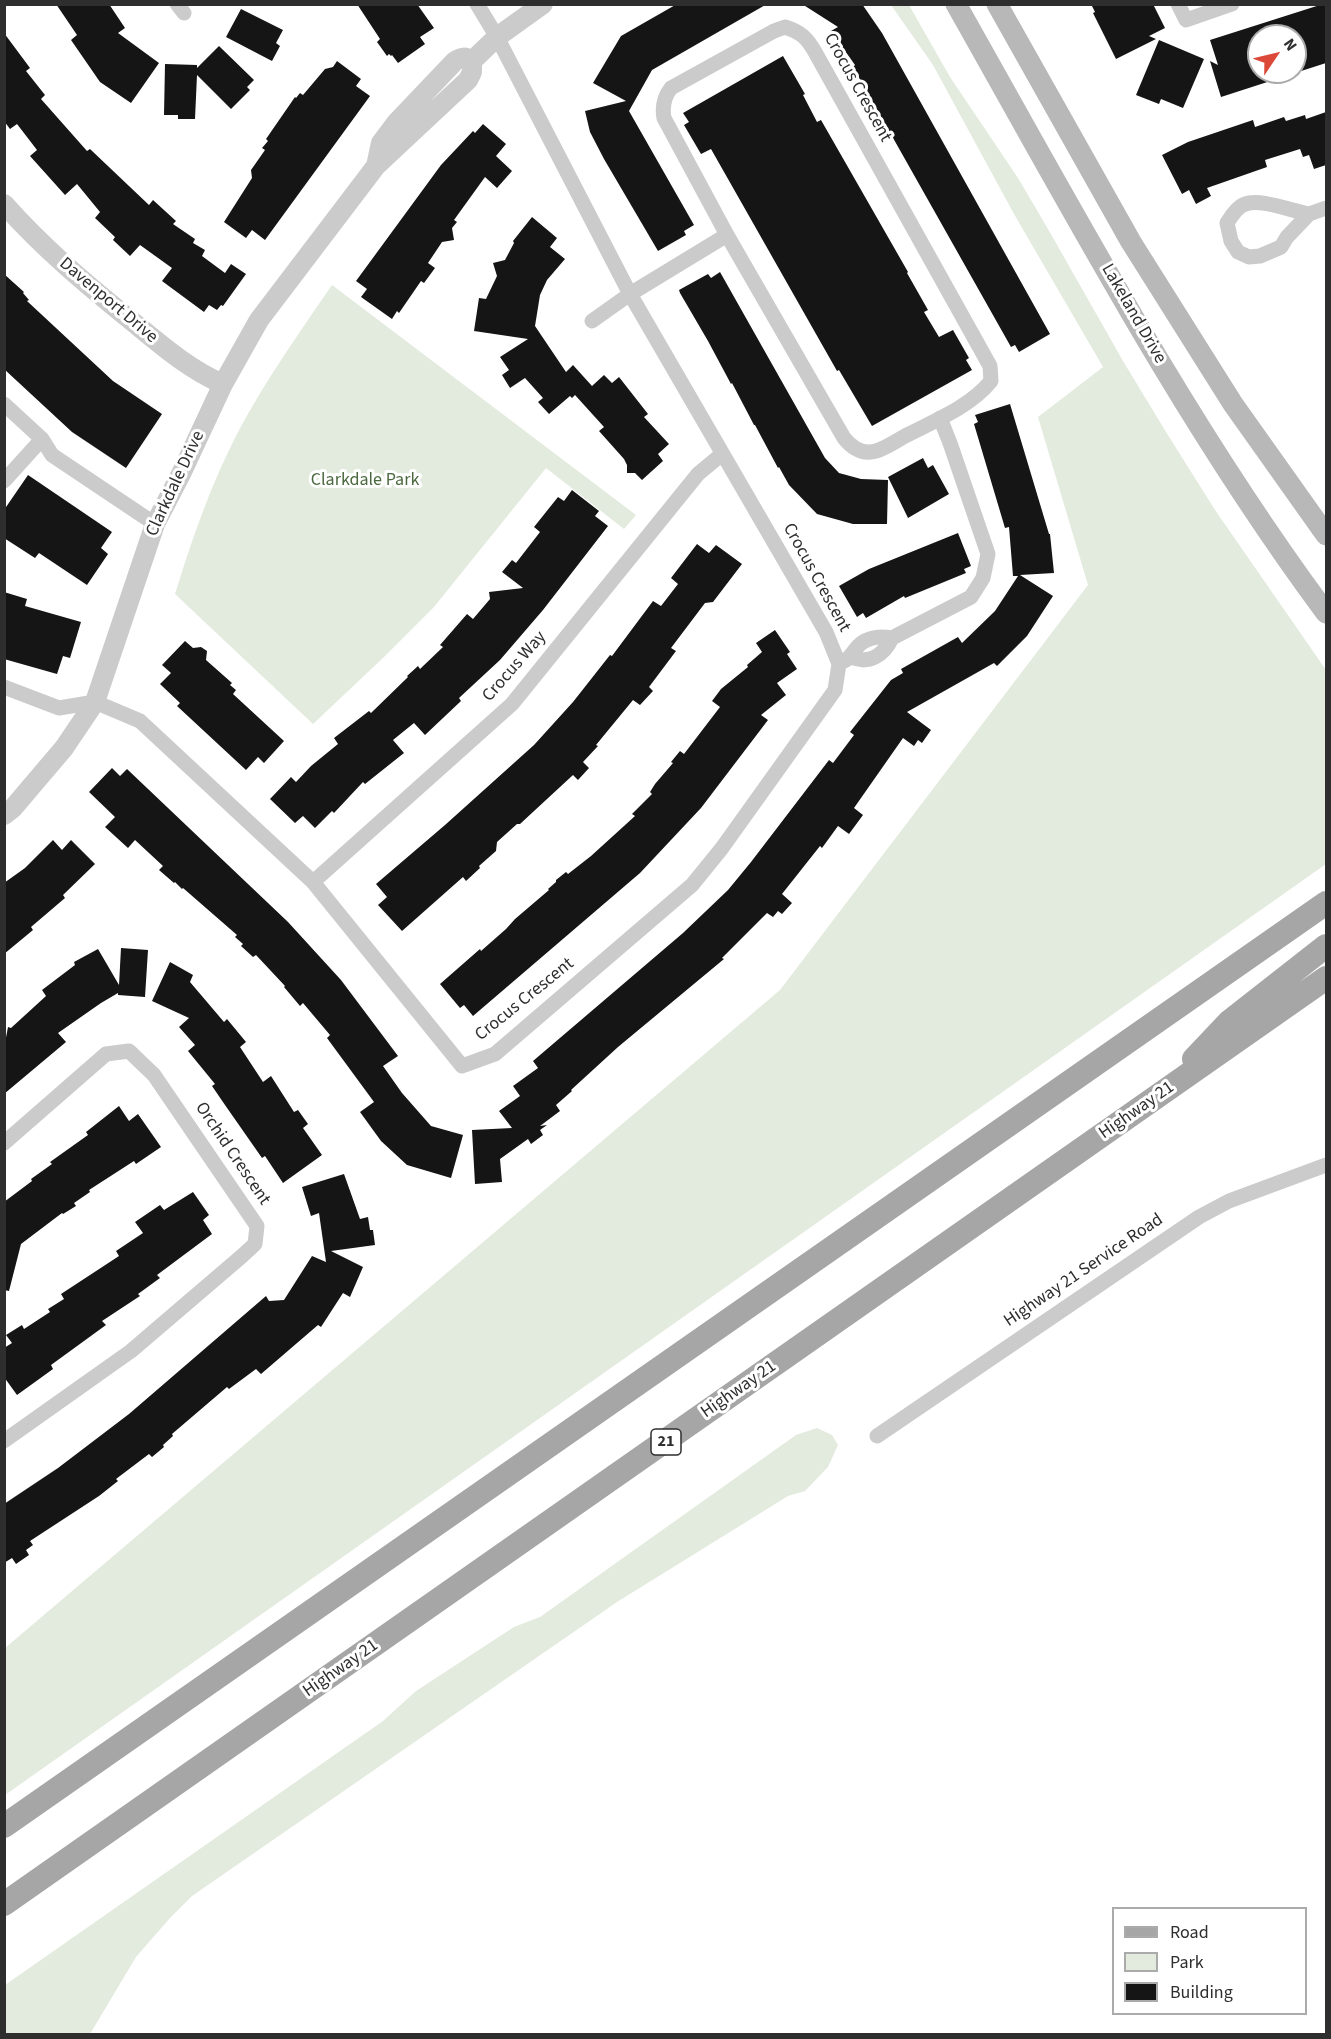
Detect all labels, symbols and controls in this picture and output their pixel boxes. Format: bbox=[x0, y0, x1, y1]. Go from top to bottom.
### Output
north arrow bbox=[1247, 24, 1307, 84]
street label: Crocus Crescent bbox=[818, 30, 896, 146]
text: N bbox=[1278, 34, 1302, 55]
street label: Davenport Drive bbox=[54, 254, 162, 348]
street label: Lakeland Drive bbox=[1096, 260, 1170, 368]
street label: Clarkdale Drive bbox=[142, 428, 210, 540]
park label: Clarkdale Park bbox=[311, 470, 419, 492]
street label: Crocus Crescent bbox=[777, 520, 855, 636]
street label: Crocus Way bbox=[478, 627, 552, 707]
street label: Crocus Crescent bbox=[471, 954, 579, 1046]
street label: Highway 21 bbox=[1095, 1077, 1179, 1145]
street label: Orchid Crescent bbox=[190, 1098, 274, 1210]
street label: Highway 21 Service Road bbox=[1000, 1210, 1168, 1332]
street label: Highway 21 bbox=[697, 1356, 781, 1424]
road number: 21 bbox=[651, 1429, 681, 1455]
street label: Highway 21 bbox=[299, 1635, 383, 1703]
legend bbox=[1112, 1907, 1307, 2015]
text: Road bbox=[1170, 1920, 1209, 1945]
text: Park bbox=[1170, 1950, 1204, 1975]
text: Building bbox=[1170, 1980, 1233, 2005]

